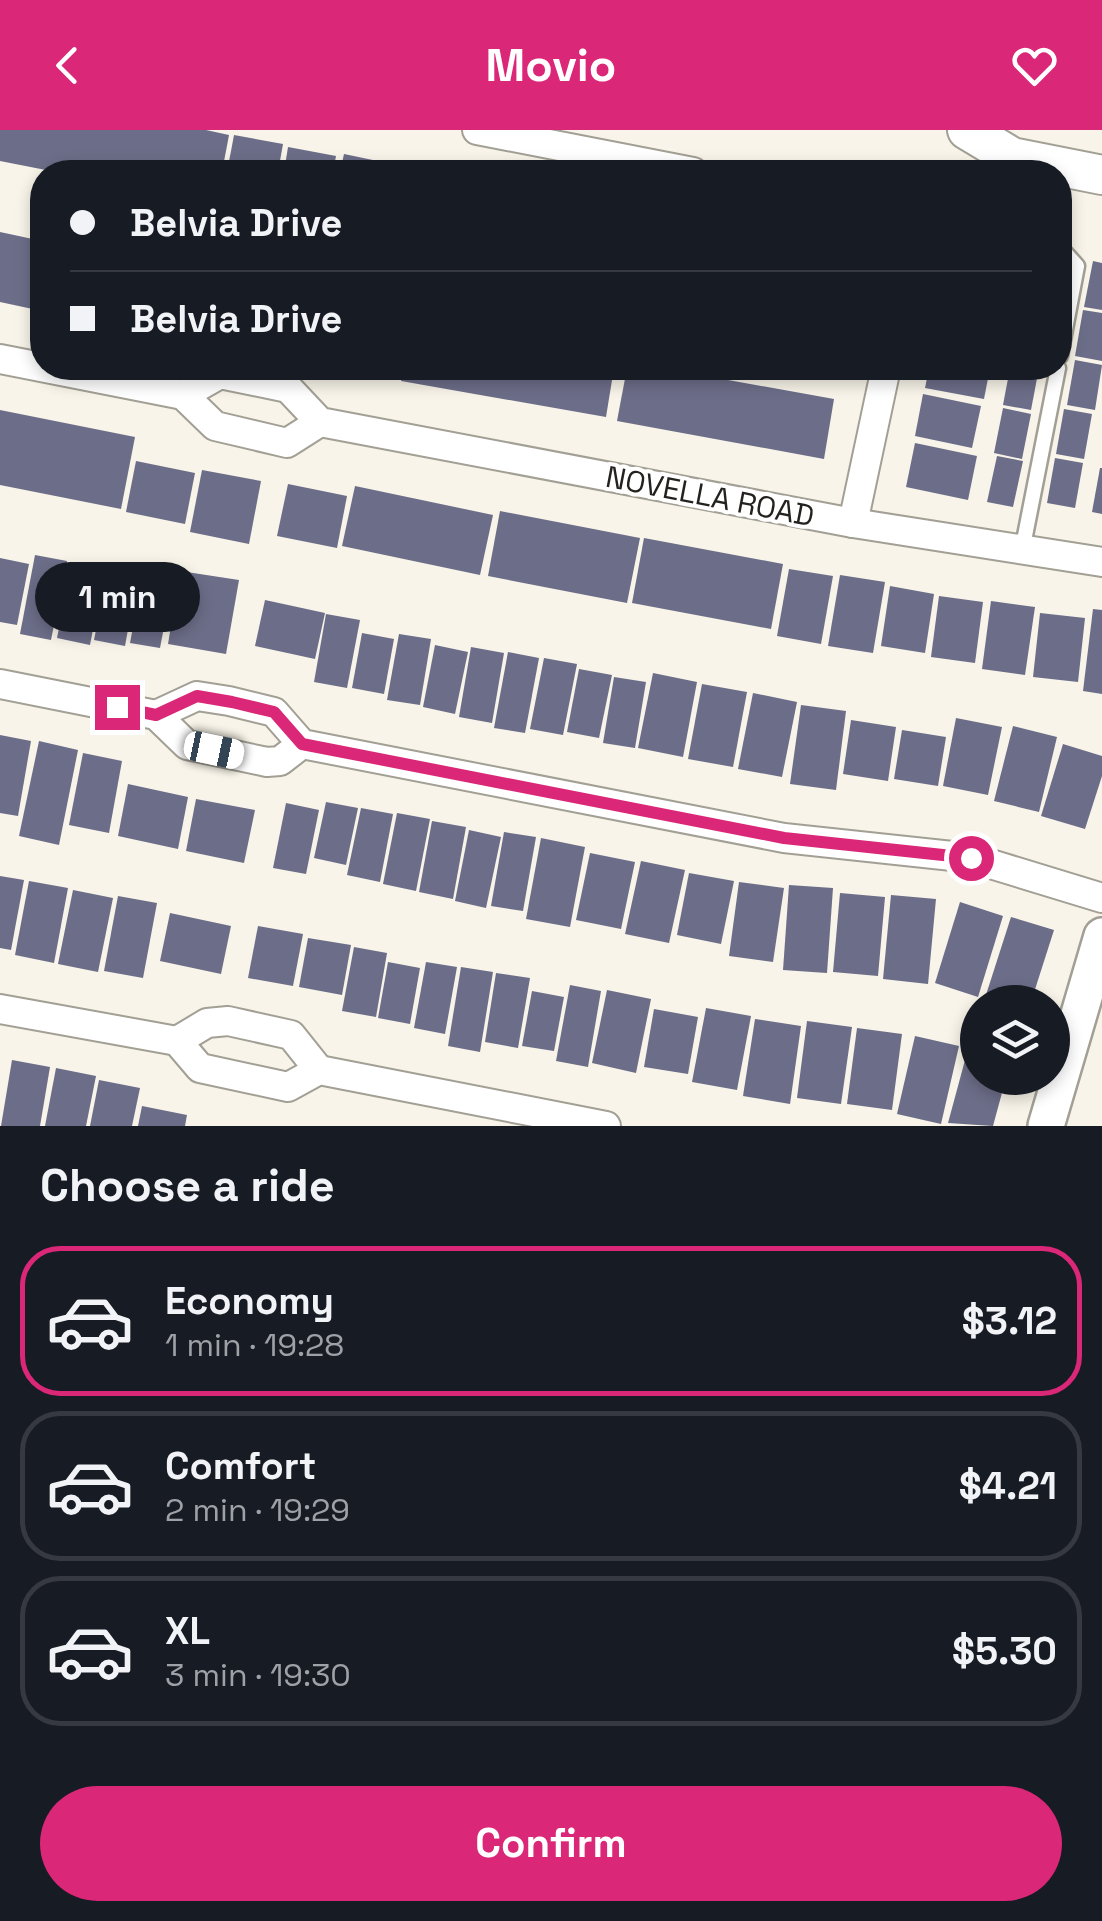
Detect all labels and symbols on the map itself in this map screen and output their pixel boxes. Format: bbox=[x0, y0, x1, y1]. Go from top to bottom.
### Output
street label: NOVELLA ROAD bbox=[602, 457, 818, 535]
callout: 1 min bbox=[34, 562, 200, 632]
route end bbox=[95, 685, 140, 730]
car bbox=[182, 729, 246, 771]
route start bbox=[949, 836, 994, 881]

